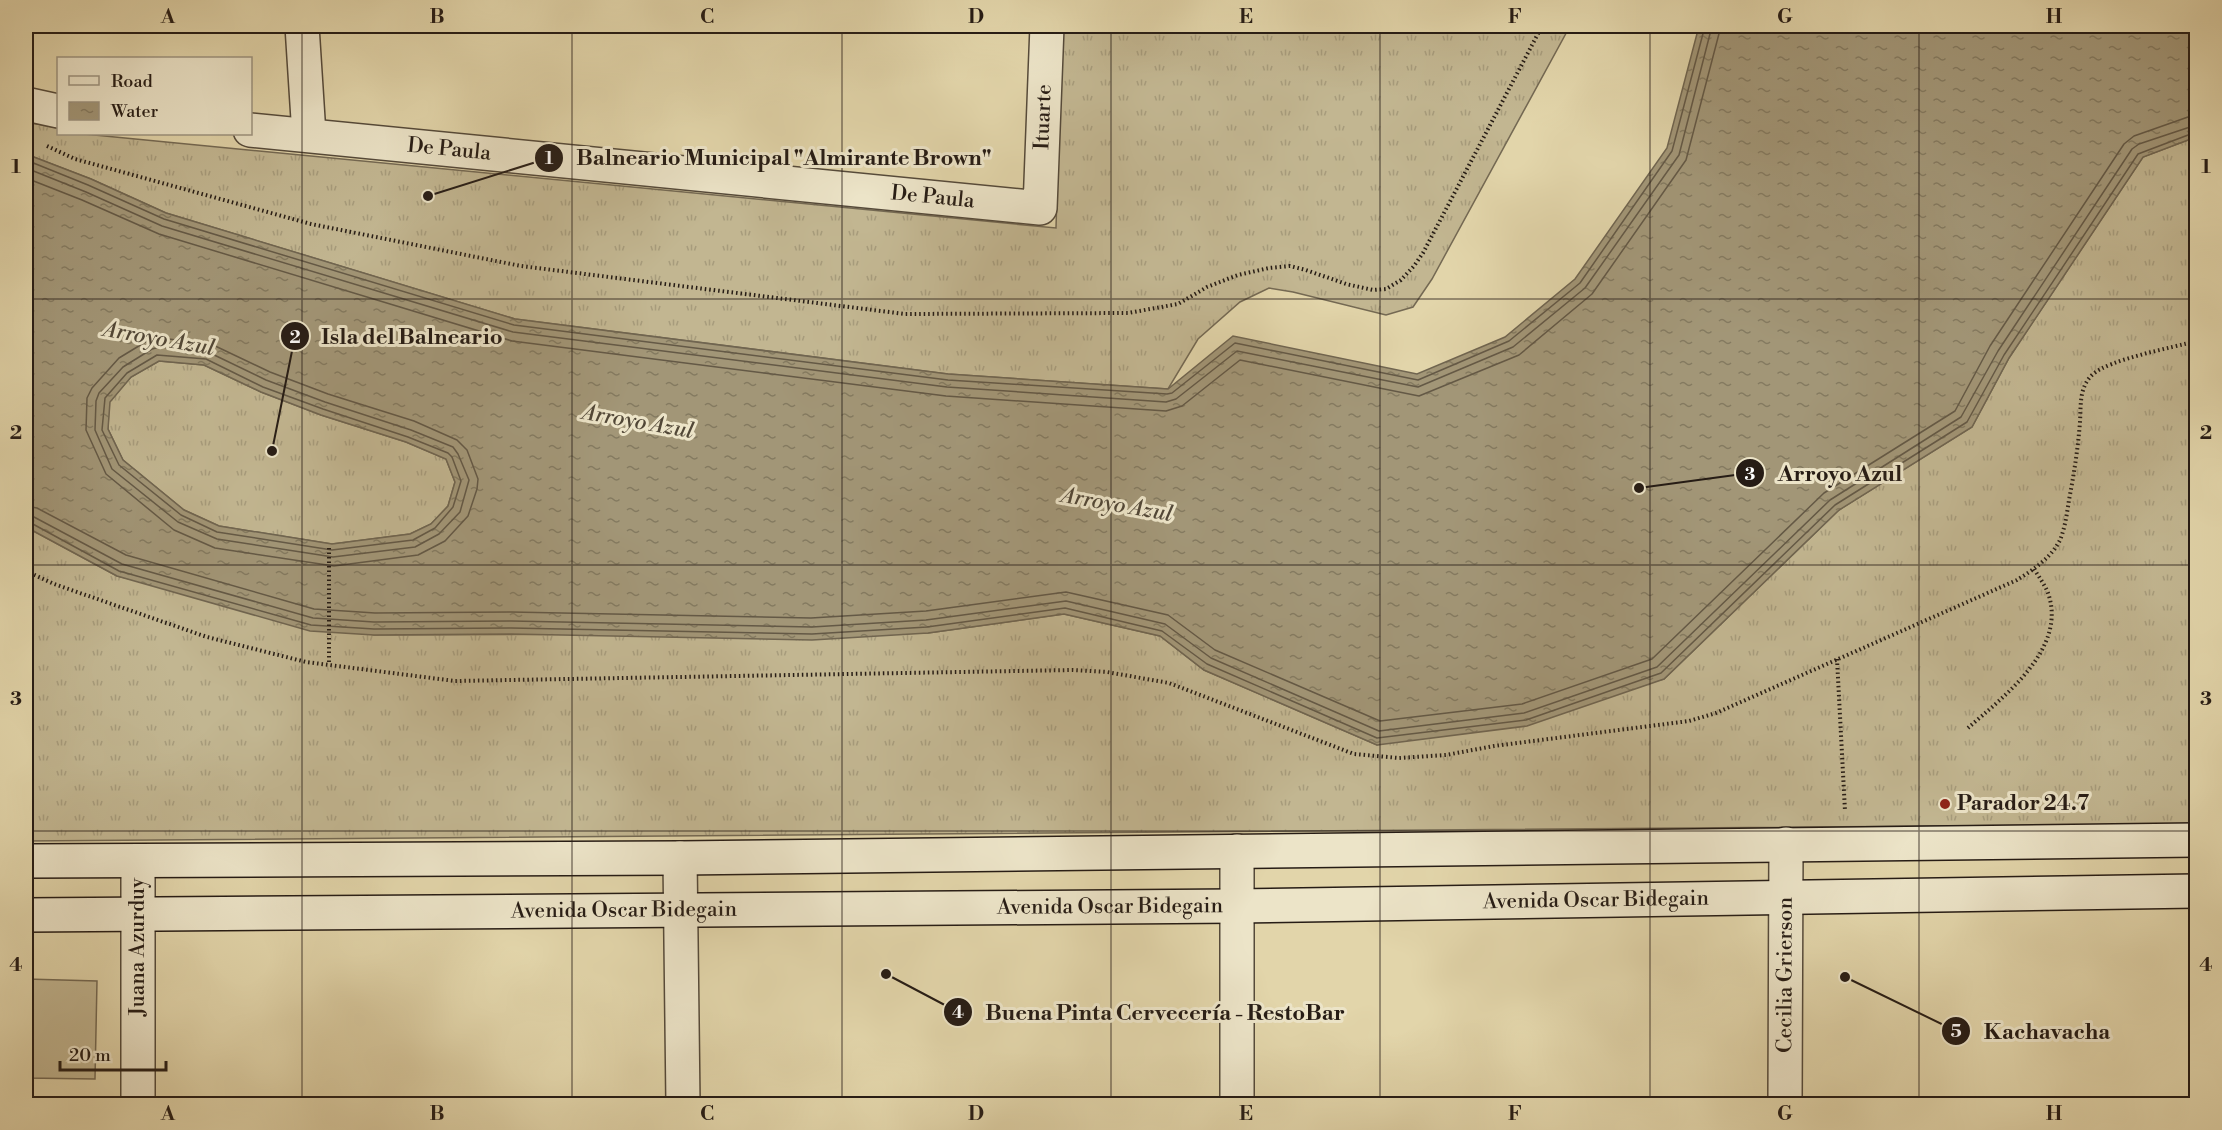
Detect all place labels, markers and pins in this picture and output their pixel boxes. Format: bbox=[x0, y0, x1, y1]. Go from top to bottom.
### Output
callout: Balneario Municipal "Almirante Brown" bbox=[534, 138, 1004, 178]
callout: Isla del Balneario bbox=[280, 316, 515, 356]
callout: Arroyo Azul bbox=[1735, 453, 1914, 493]
place label: Parador 24.7 bbox=[1957, 791, 2090, 817]
marker: Parador 24.7 bbox=[1938, 797, 1952, 811]
callout: Buena Pinta Cervecería - RestoBar bbox=[943, 992, 1357, 1032]
callout: Kachavacha bbox=[1941, 1011, 2122, 1051]

